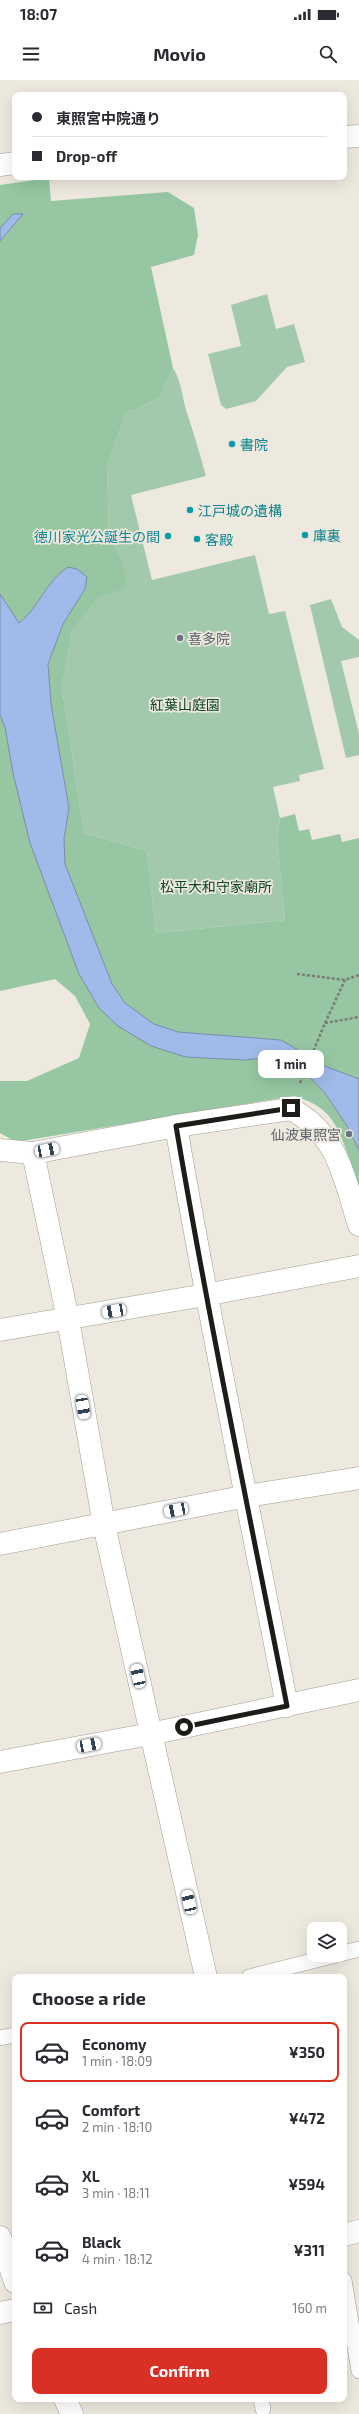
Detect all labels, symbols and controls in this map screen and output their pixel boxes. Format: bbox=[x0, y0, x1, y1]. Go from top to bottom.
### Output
text: 18:07 bbox=[20, 5, 57, 23]
icon: menu bbox=[20, 43, 42, 65]
text: Movio bbox=[153, 43, 206, 65]
icon: search bbox=[317, 43, 339, 65]
text: 東照宮中院通り bbox=[56, 109, 161, 127]
text: Drop-off bbox=[56, 147, 117, 165]
place label: 書院 bbox=[240, 436, 268, 453]
marker: 書院 bbox=[227, 439, 237, 449]
place label: 江戸城の遺構 bbox=[198, 502, 282, 519]
marker: 江戸城の遺構 bbox=[185, 505, 195, 515]
place label: 庫裏 bbox=[313, 527, 341, 544]
place label: 徳川家光公誕生の間 bbox=[34, 528, 160, 545]
marker: 庫裏 bbox=[300, 530, 310, 540]
marker: 徳川家光公誕生の間 bbox=[163, 531, 173, 541]
place label: 客殿 bbox=[205, 531, 233, 548]
marker: 客殿 bbox=[192, 534, 202, 544]
place label: 喜多院 bbox=[188, 630, 230, 647]
marker: 喜多院 bbox=[175, 633, 185, 643]
park label: 紅葉山庭園 bbox=[150, 696, 220, 713]
park label: 松平大和守家廟所 bbox=[160, 878, 272, 895]
callout: 1 min bbox=[258, 1050, 324, 1078]
text: 1 min bbox=[275, 1056, 307, 1072]
route end bbox=[282, 1099, 300, 1117]
place label: 仙波東照宮 bbox=[271, 1126, 341, 1143]
marker: 仙波東照宮 bbox=[344, 1129, 354, 1139]
car bbox=[34, 1142, 60, 1158]
car bbox=[101, 1303, 127, 1319]
car bbox=[75, 1394, 91, 1420]
car bbox=[163, 1502, 189, 1518]
car bbox=[130, 1663, 146, 1689]
route start bbox=[175, 1718, 193, 1736]
car bbox=[76, 1737, 102, 1753]
car bbox=[180, 1889, 198, 1915]
map controls bbox=[307, 1922, 347, 1962]
button: layers bbox=[307, 1922, 347, 1962]
text: Choose a ride bbox=[32, 1987, 146, 2009]
icon: car bbox=[34, 2034, 70, 2070]
text: Economy bbox=[82, 2035, 147, 2053]
text: ¥350 bbox=[289, 2043, 325, 2061]
text: 1 min · 18:09 bbox=[82, 2053, 153, 2069]
icon: car bbox=[34, 2100, 70, 2136]
text: Comfort bbox=[82, 2101, 140, 2119]
text: ¥472 bbox=[289, 2109, 325, 2127]
text: 2 min · 18:10 bbox=[82, 2119, 152, 2135]
icon: car bbox=[34, 2166, 70, 2202]
text: XL bbox=[82, 2167, 100, 2185]
text: ¥594 bbox=[288, 2175, 325, 2193]
text: 3 min · 18:11 bbox=[82, 2185, 150, 2201]
icon: car bbox=[34, 2232, 70, 2268]
text: Black bbox=[82, 2233, 121, 2251]
text: ¥311 bbox=[294, 2241, 325, 2259]
text: 4 min · 18:12 bbox=[82, 2251, 153, 2267]
icon: cash bbox=[32, 2297, 54, 2319]
text: Cash bbox=[64, 2299, 97, 2317]
text: 160 m bbox=[292, 2300, 327, 2316]
button: Confirm bbox=[32, 2348, 327, 2394]

